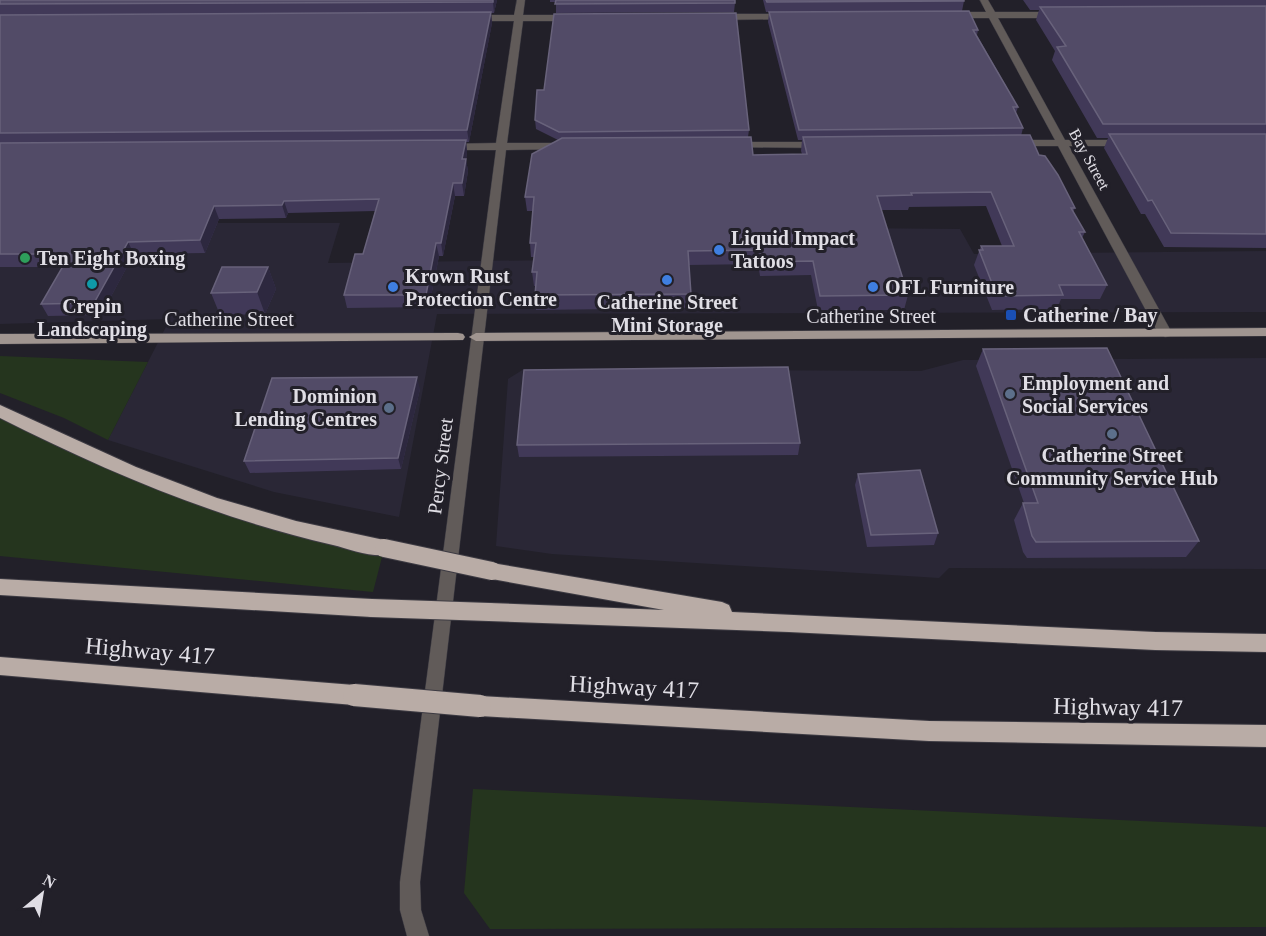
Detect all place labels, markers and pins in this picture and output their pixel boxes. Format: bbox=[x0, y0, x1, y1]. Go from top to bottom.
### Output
place label: Liquid Impact Tattoos bbox=[731, 227, 855, 272]
marker: Liquid Impact Tattoos bbox=[712, 243, 726, 257]
place label: Ten Eight Boxing bbox=[37, 247, 185, 270]
marker: Ten Eight Boxing bbox=[18, 251, 32, 265]
place label: Krown Rust Protection Centre bbox=[405, 265, 557, 310]
marker: Catherine Street Mini Storage bbox=[660, 273, 674, 287]
place label: OFL Furniture bbox=[885, 276, 1014, 298]
marker: Crepin Landscaping bbox=[85, 277, 99, 291]
marker: Krown Rust Protection Centre bbox=[386, 280, 400, 294]
marker: OFL Furniture bbox=[866, 280, 880, 294]
place label: Catherine Street Mini Storage bbox=[596, 291, 738, 337]
place label: Crepin Landscaping bbox=[37, 295, 147, 341]
place label: Catherine / Bay bbox=[1023, 304, 1157, 327]
marker: Catherine / Bay bbox=[1004, 308, 1018, 322]
place label: Employment and Social Services bbox=[1022, 372, 1169, 417]
place label: Dominion Lending Centres bbox=[235, 385, 377, 431]
marker: Employment and Social Services bbox=[1003, 387, 1017, 401]
marker: Dominion Lending Centres bbox=[382, 401, 396, 415]
marker: Catherine Street Community Service Hub bbox=[1105, 427, 1119, 441]
place label: Catherine Street Community Service Hub bbox=[1006, 444, 1218, 490]

